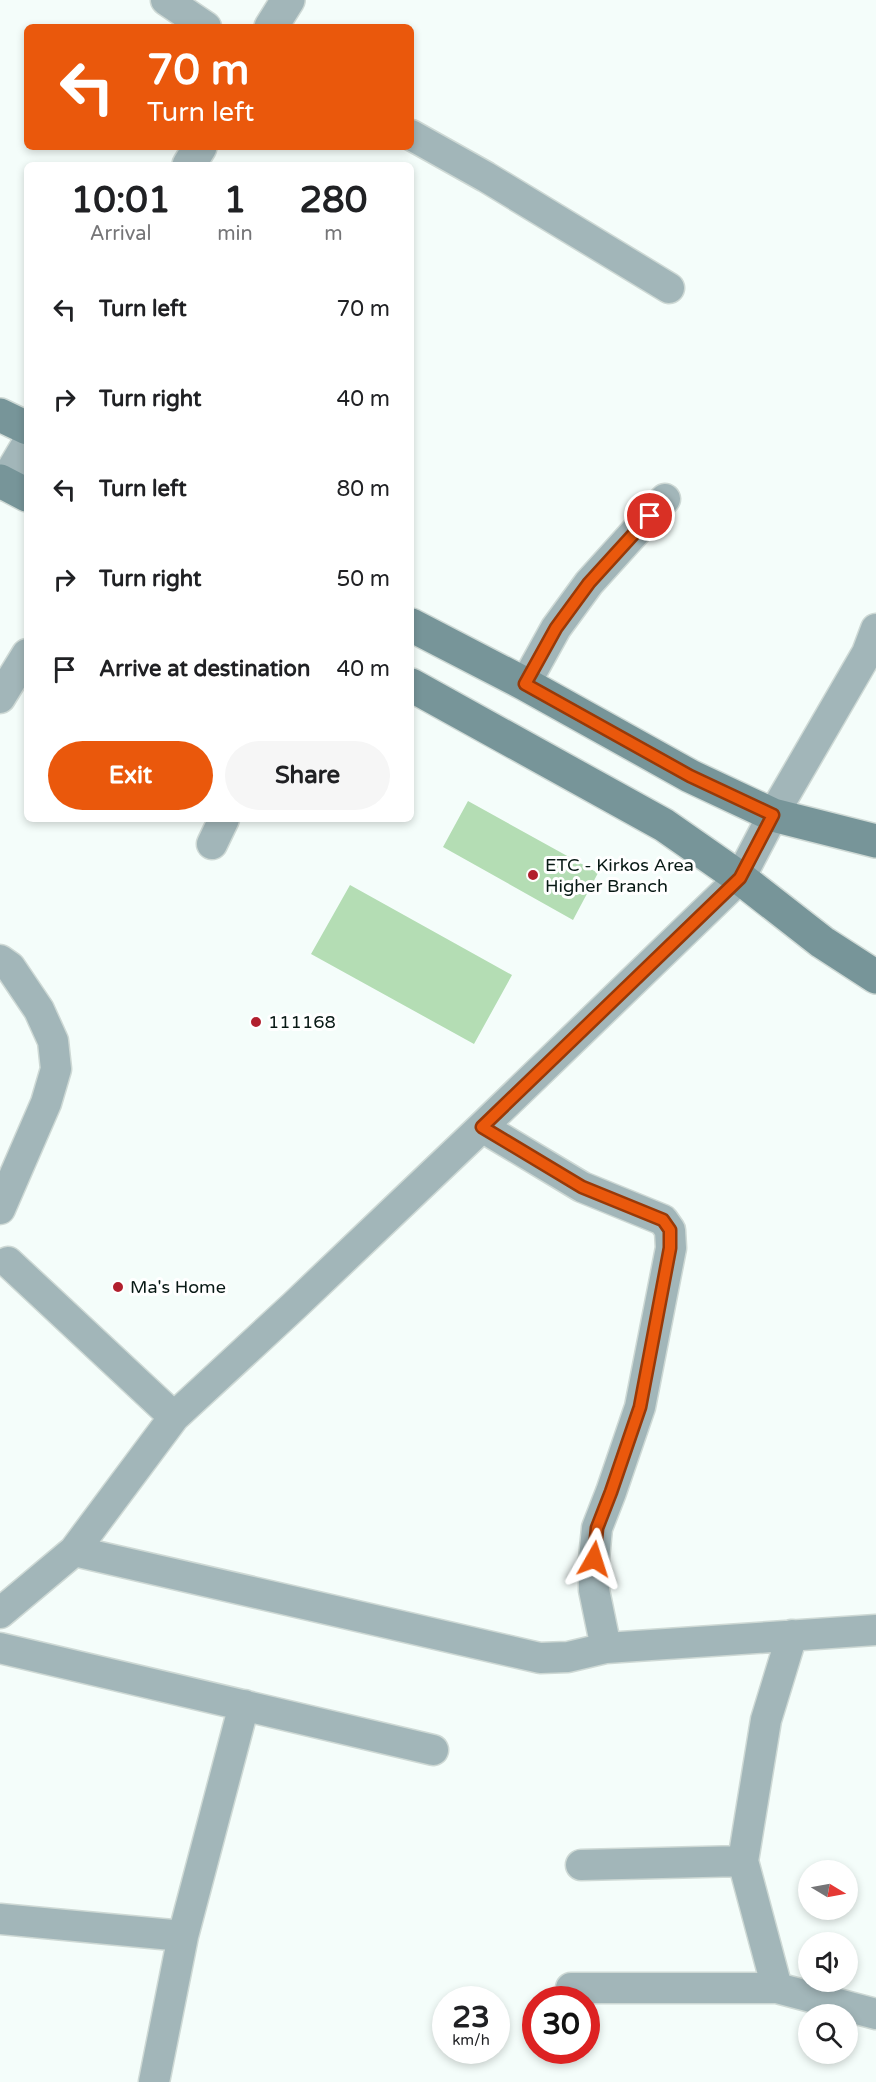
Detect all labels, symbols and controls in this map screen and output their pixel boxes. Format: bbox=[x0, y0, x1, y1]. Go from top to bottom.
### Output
text: 70 m bbox=[147, 45, 249, 96]
icon: left bbox=[48, 48, 126, 126]
text: Turn left bbox=[147, 96, 254, 129]
text: 10:01 bbox=[71, 179, 171, 222]
text: 1 bbox=[224, 179, 246, 222]
text: 280 bbox=[299, 179, 367, 222]
text: Arrival bbox=[90, 222, 152, 246]
text: min bbox=[217, 222, 253, 246]
text: m bbox=[324, 222, 343, 246]
icon: left bbox=[48, 293, 81, 326]
text: Turn left bbox=[99, 296, 187, 322]
text: 70 m bbox=[336, 296, 390, 322]
icon: right bbox=[48, 383, 81, 416]
text: Turn right bbox=[99, 386, 201, 412]
text: 40 m bbox=[336, 386, 390, 412]
icon: left bbox=[48, 473, 81, 506]
text: Turn left bbox=[99, 476, 187, 502]
text: 80 m bbox=[336, 476, 390, 502]
pin bbox=[624, 490, 675, 541]
icon: arrive bbox=[633, 499, 666, 532]
icon: right bbox=[48, 563, 81, 596]
text: Turn right bbox=[99, 566, 201, 592]
text: 50 m bbox=[336, 566, 390, 592]
icon: arrive bbox=[48, 653, 81, 686]
text: Arrive at destination bbox=[99, 656, 310, 682]
text: 40 m bbox=[336, 656, 390, 682]
button: Exit bbox=[48, 741, 213, 810]
button: Share bbox=[225, 741, 390, 810]
place label: ETC - Kirkos Area Higher Branch bbox=[545, 854, 694, 897]
marker: ETC - Kirkos Area Higher Branch bbox=[526, 868, 540, 882]
place label: 111168 bbox=[268, 1011, 336, 1033]
marker: 111168 bbox=[249, 1015, 263, 1029]
place label: Ma's Home bbox=[130, 1276, 226, 1298]
marker: Ma's Home bbox=[111, 1280, 125, 1294]
position arrow bbox=[562, 1527, 626, 1591]
north arrow bbox=[798, 1860, 858, 1920]
map controls bbox=[798, 1860, 858, 2064]
button: sound bbox=[798, 1932, 858, 1992]
speed limit sign: 30 bbox=[522, 1986, 600, 2064]
text: 23 bbox=[452, 1999, 490, 2036]
button: search bbox=[798, 2004, 858, 2064]
text: km/h bbox=[452, 2031, 490, 2049]

